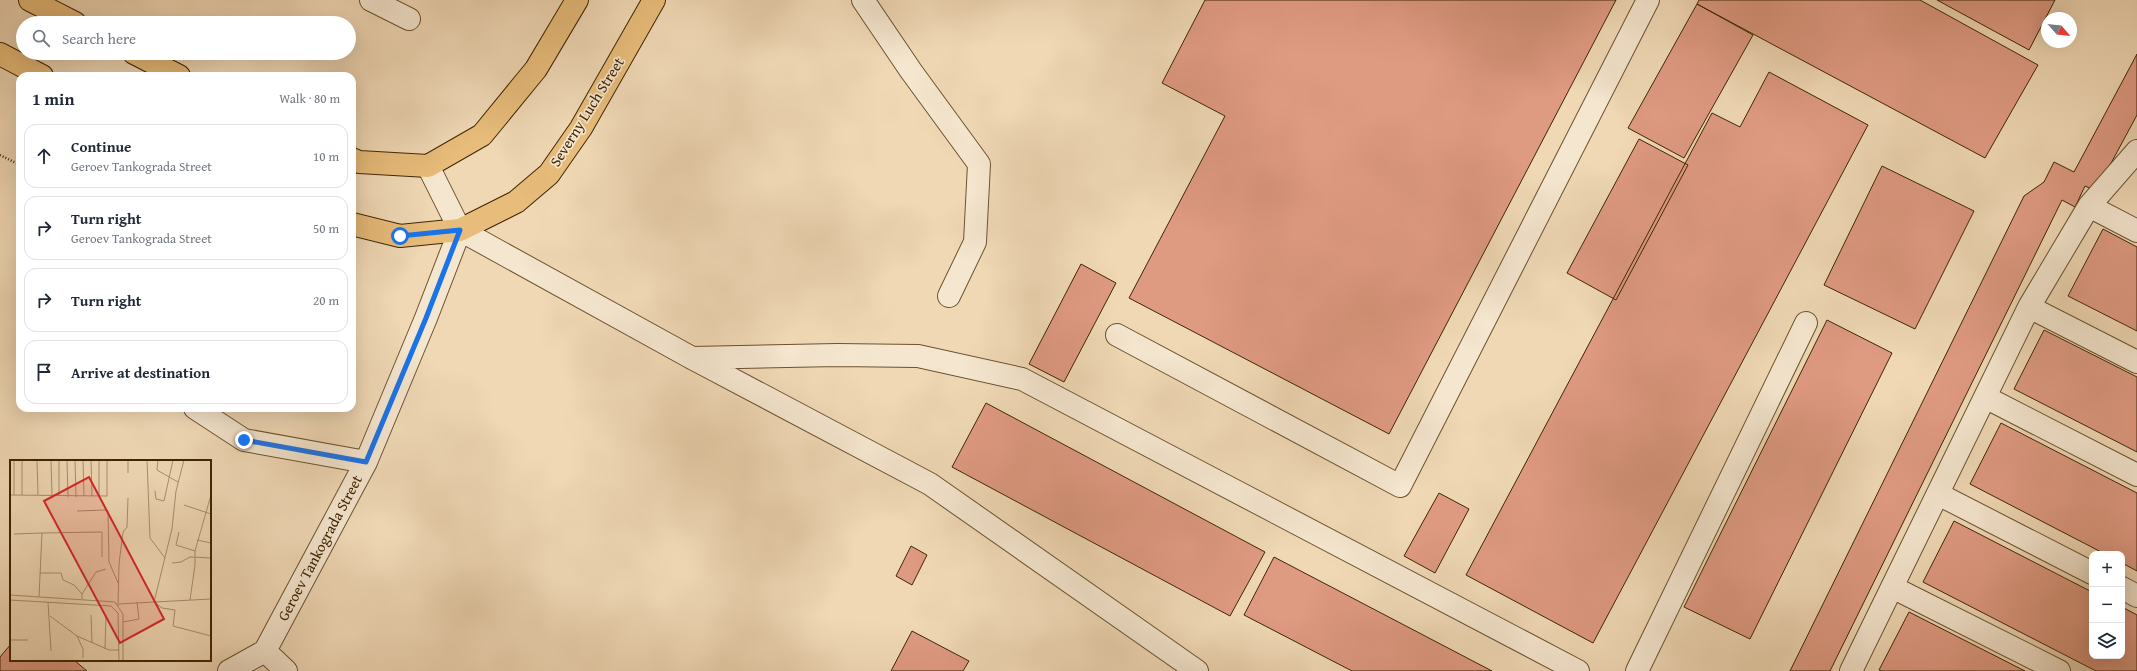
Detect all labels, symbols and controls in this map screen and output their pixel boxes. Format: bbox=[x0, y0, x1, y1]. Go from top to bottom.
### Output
north arrow bbox=[2041, 12, 2077, 48]
search box bbox=[16, 16, 356, 60]
icon: search bbox=[30, 27, 52, 49]
text: Search here bbox=[62, 28, 136, 49]
street label: Severny Luch Street bbox=[544, 52, 629, 170]
text: 1 min bbox=[32, 86, 74, 111]
text: Walk · 80 m bbox=[279, 89, 340, 108]
text: Continue bbox=[71, 136, 132, 157]
icon: ahead bbox=[33, 145, 55, 167]
text: 10 m bbox=[313, 147, 339, 166]
text: Geroev Tankograda Street bbox=[71, 157, 212, 176]
text: Turn right bbox=[71, 208, 142, 229]
icon: right bbox=[33, 217, 55, 239]
text: 50 m bbox=[313, 219, 339, 238]
route start bbox=[391, 227, 409, 245]
text: Geroev Tankograda Street bbox=[71, 229, 212, 248]
icon: right bbox=[33, 289, 55, 311]
text: Turn right bbox=[71, 290, 142, 311]
text: 20 m bbox=[313, 291, 339, 310]
icon: arrive bbox=[33, 361, 55, 383]
text: Arrive at destination bbox=[71, 362, 210, 383]
route end bbox=[235, 431, 253, 449]
inset map bbox=[10, 460, 211, 661]
street label: Geroev Tankograda Street bbox=[272, 470, 367, 624]
map controls bbox=[2089, 551, 2125, 659]
button: + bbox=[2089, 551, 2125, 587]
button: − bbox=[2089, 587, 2125, 623]
button: layers bbox=[2089, 623, 2125, 659]

